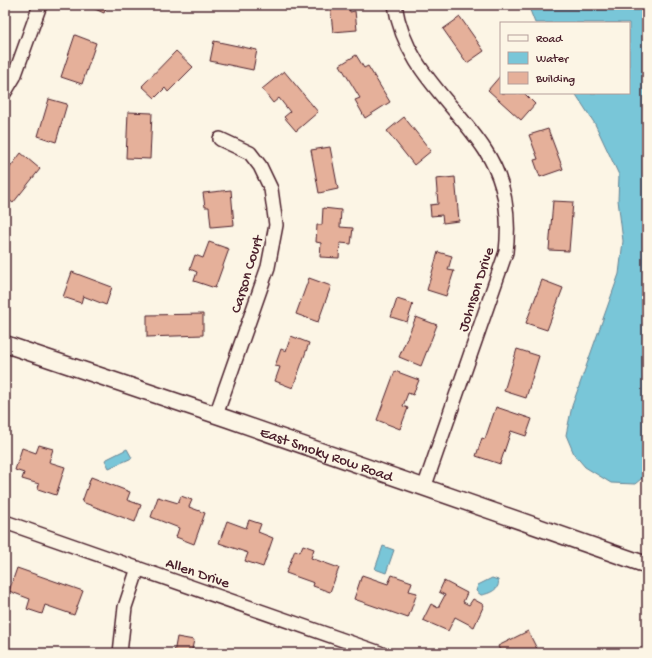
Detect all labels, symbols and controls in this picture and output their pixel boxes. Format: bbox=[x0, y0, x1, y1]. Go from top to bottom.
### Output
legend bbox=[500, 22, 630, 94]
text: Road bbox=[536, 33, 563, 47]
text: Water bbox=[536, 53, 570, 67]
text: Building bbox=[535, 73, 575, 87]
street label: Carson Court bbox=[228, 232, 269, 316]
street label: Johnson Drive bbox=[455, 245, 499, 334]
street label: East Smoky Row Road bbox=[257, 424, 396, 487]
street label: Allen Drive bbox=[163, 555, 232, 593]

